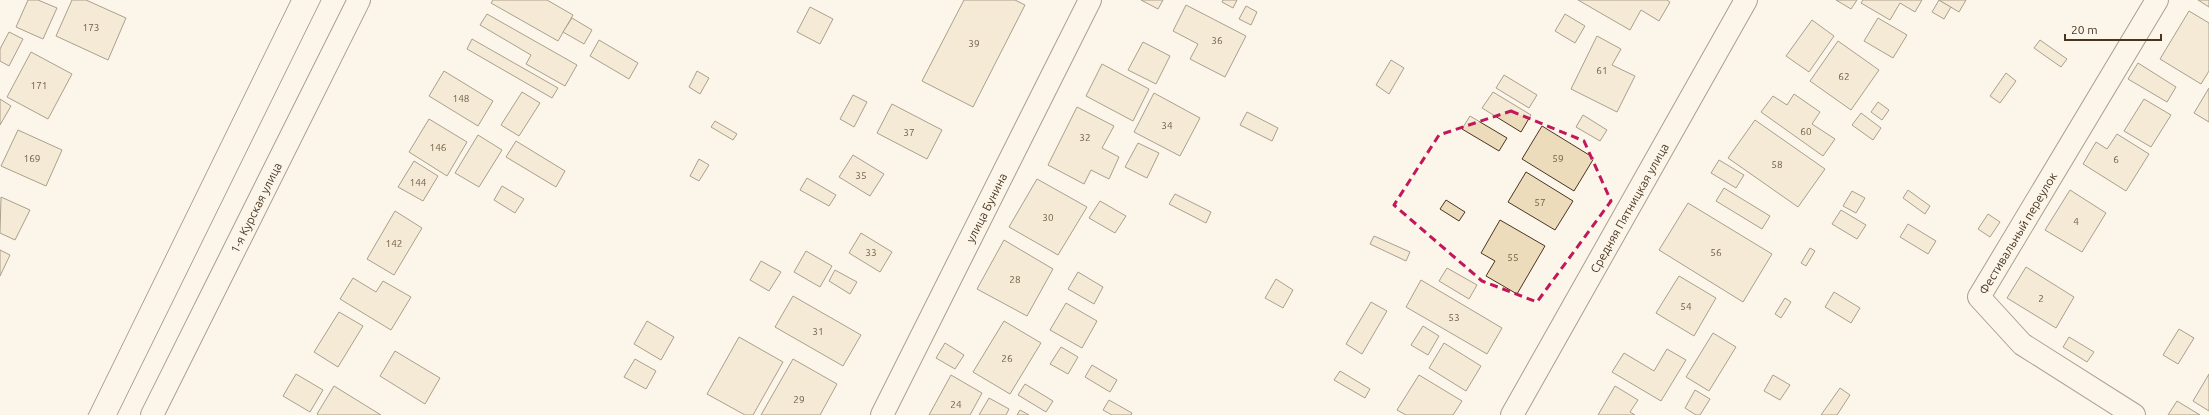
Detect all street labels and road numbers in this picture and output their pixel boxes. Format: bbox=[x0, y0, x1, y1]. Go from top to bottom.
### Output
street label: Средняя Пятницкая улица bbox=[1587, 141, 1671, 275]
street label: 1-я Курская улица bbox=[228, 160, 284, 255]
street label: Фестивальный переулок bbox=[1976, 170, 2059, 296]
street label: улица Бунина bbox=[963, 171, 1009, 245]

